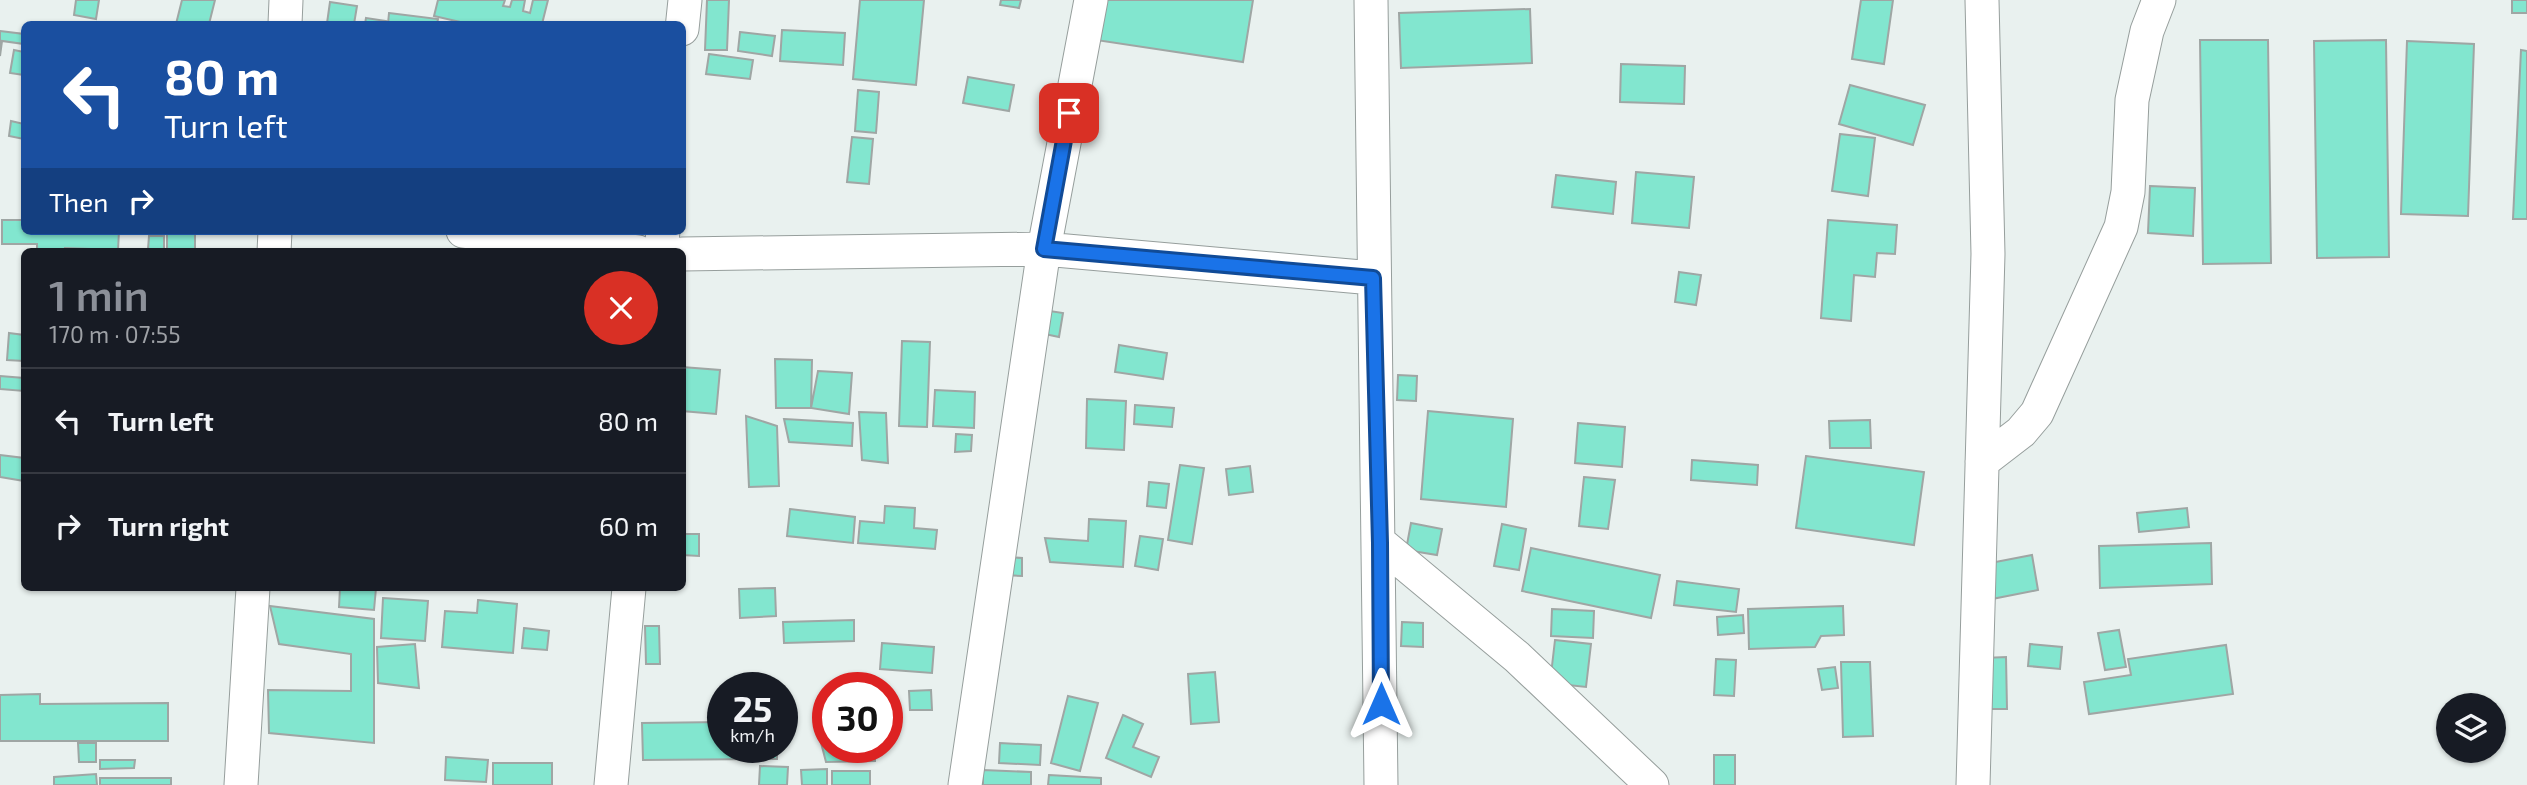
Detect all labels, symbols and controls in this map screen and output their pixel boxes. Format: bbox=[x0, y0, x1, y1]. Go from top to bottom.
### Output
text: 80 m bbox=[164, 46, 279, 105]
icon: left bbox=[49, 49, 140, 140]
pin bbox=[1039, 83, 1099, 143]
icon: arrive bbox=[1050, 94, 1088, 132]
text: Turn left bbox=[164, 106, 288, 144]
icon: right bbox=[122, 182, 160, 220]
text: Then bbox=[49, 186, 108, 217]
text: 1 min bbox=[49, 269, 149, 319]
button: close bbox=[584, 271, 658, 345]
text: 170 m · 07:55 bbox=[49, 320, 181, 348]
icon: left bbox=[49, 402, 87, 440]
text: Turn left bbox=[108, 405, 214, 436]
text: 80 m bbox=[598, 405, 658, 436]
icon: right bbox=[49, 507, 87, 545]
text: Turn right bbox=[108, 510, 229, 541]
text: 60 m bbox=[599, 510, 658, 541]
position arrow bbox=[1344, 667, 1418, 741]
speed limit sign: 30 bbox=[812, 672, 903, 763]
text: 25 bbox=[733, 687, 772, 729]
map controls bbox=[2436, 693, 2506, 763]
button: layers bbox=[2436, 693, 2506, 763]
text: km/h bbox=[730, 724, 775, 746]

